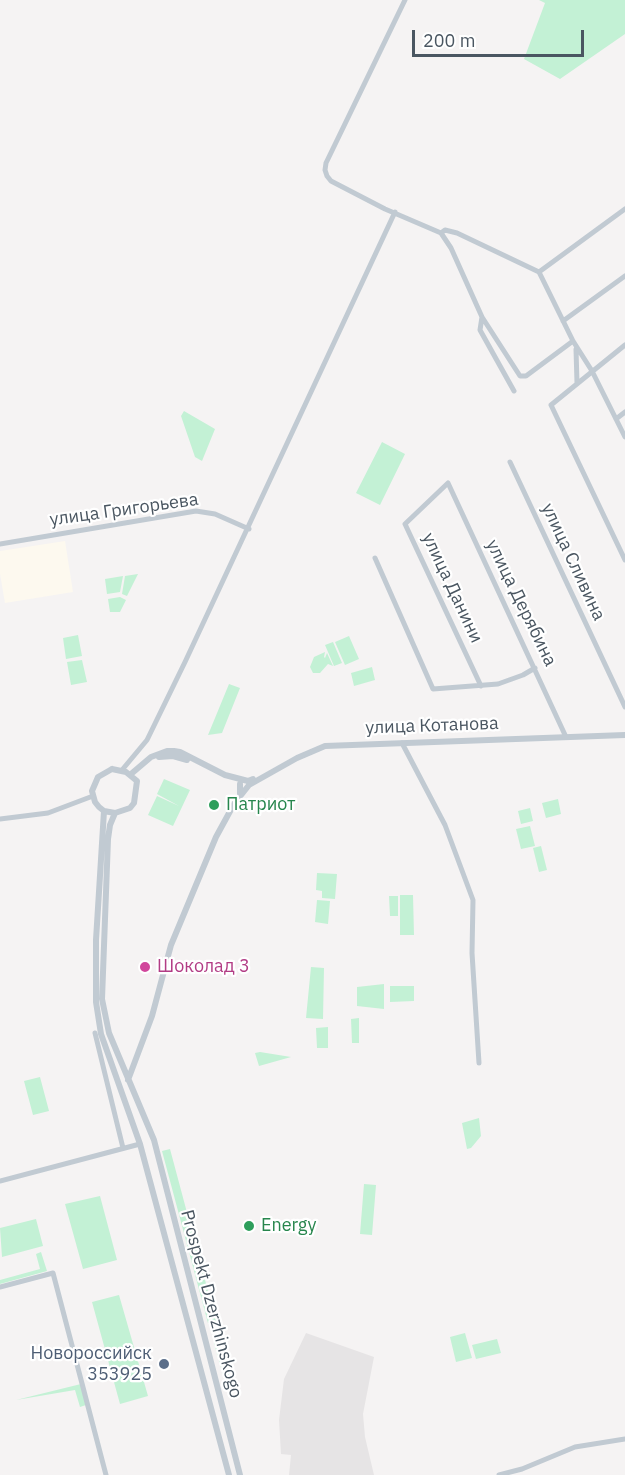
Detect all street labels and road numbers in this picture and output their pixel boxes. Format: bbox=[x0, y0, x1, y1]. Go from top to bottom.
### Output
street label: улица Григорьева bbox=[48, 489, 200, 531]
street label: улица Сливина bbox=[536, 500, 610, 624]
street label: улица Данини bbox=[417, 529, 487, 647]
street label: улица Дерябина bbox=[481, 536, 561, 670]
street label: улица Котанова bbox=[365, 713, 499, 739]
street label: Prospekt Dzerzhinskogo bbox=[175, 1208, 247, 1400]

